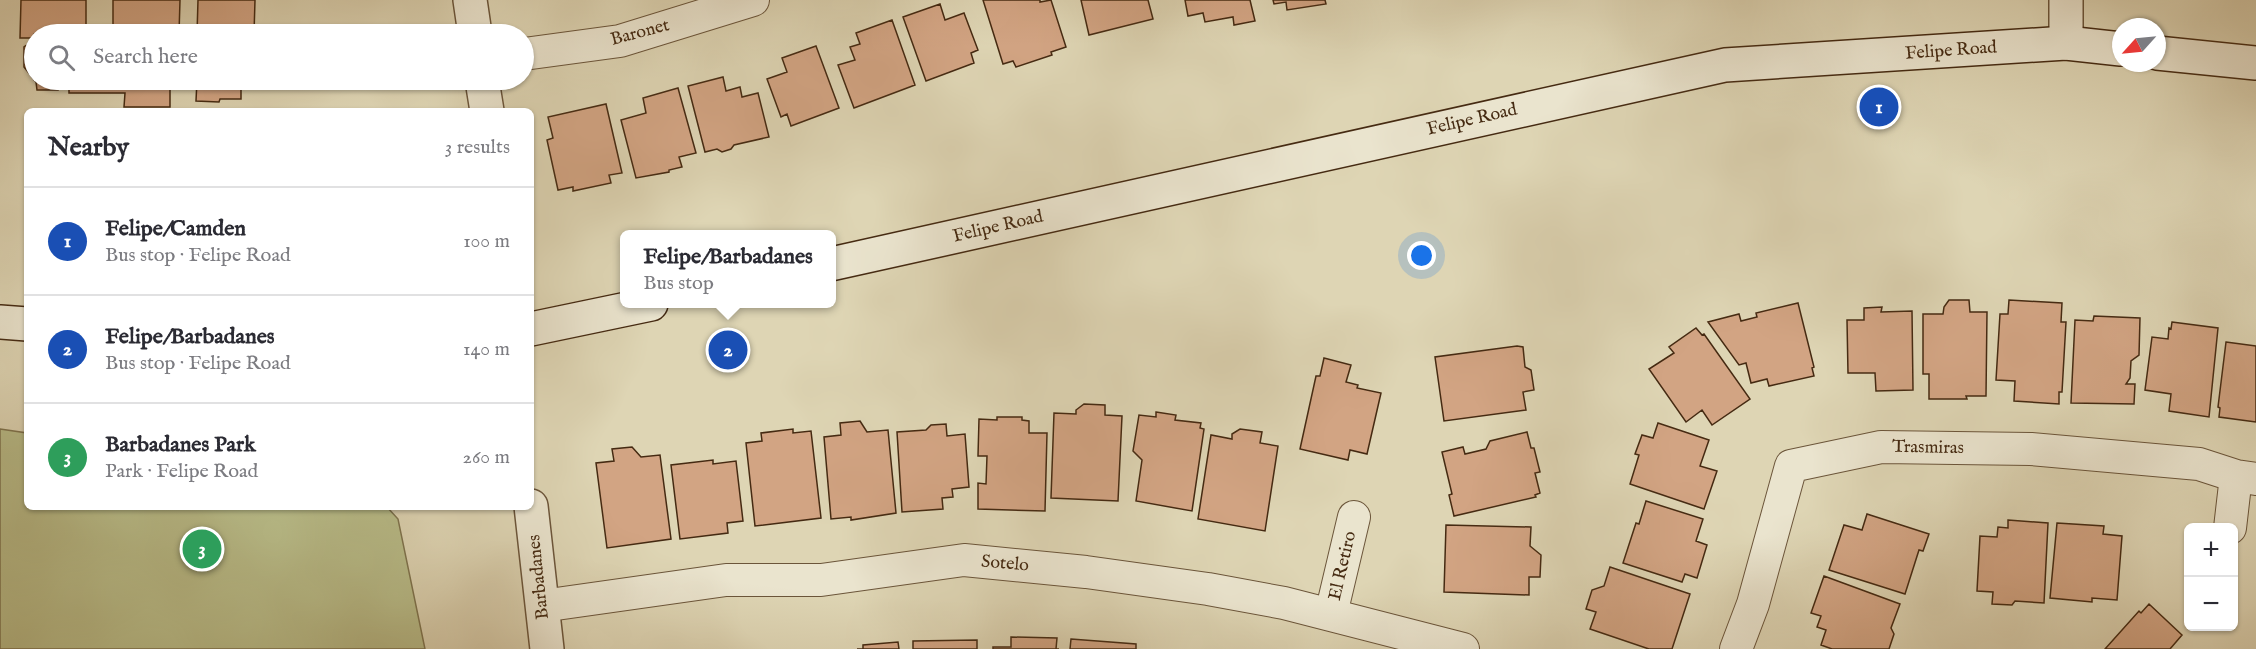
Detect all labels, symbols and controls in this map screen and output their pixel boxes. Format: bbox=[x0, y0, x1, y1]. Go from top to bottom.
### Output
street label: Baronet bbox=[608, 14, 672, 52]
north arrow bbox=[2112, 18, 2166, 72]
search box bbox=[24, 24, 534, 90]
street label: Felipe Road bbox=[1904, 36, 1998, 66]
icon: search bbox=[45, 41, 78, 74]
text: Search here bbox=[93, 43, 198, 71]
pin: 1 bbox=[1860, 84, 1898, 130]
street label: Felipe Road bbox=[1425, 98, 1520, 142]
text: Nearby bbox=[48, 131, 129, 164]
text: 3 results bbox=[445, 135, 510, 160]
street label: Felipe Road bbox=[951, 205, 1046, 249]
text: Felipe/Camden bbox=[105, 215, 246, 243]
text: 1 bbox=[64, 229, 71, 254]
text: 100 m bbox=[463, 229, 510, 254]
popup bbox=[620, 230, 836, 308]
your location bbox=[1407, 241, 1436, 270]
text: Bus stop · Felipe Road bbox=[105, 243, 291, 268]
text: Felipe/Barbadanes bbox=[643, 243, 813, 271]
text: Bus stop bbox=[643, 271, 714, 296]
text: Felipe/Barbadanes bbox=[105, 323, 274, 351]
pin: 2 bbox=[708, 328, 748, 372]
text: 2 bbox=[63, 337, 72, 362]
text: 140 m bbox=[463, 337, 510, 362]
text: Bus stop · Felipe Road bbox=[105, 351, 291, 376]
text: Barbadanes Park bbox=[105, 431, 256, 459]
street label: Trasmiras bbox=[1892, 436, 1964, 460]
text: 3 bbox=[64, 445, 71, 470]
text: 260 m bbox=[463, 445, 510, 470]
text: Park · Felipe Road bbox=[105, 459, 258, 484]
map controls bbox=[2184, 523, 2238, 631]
button: + bbox=[2184, 523, 2238, 577]
pin: 3 bbox=[182, 526, 222, 572]
street label: El Retiro bbox=[1324, 529, 1362, 603]
street label: Barbadanes bbox=[523, 533, 555, 621]
street label: Sotelo bbox=[980, 550, 1030, 578]
button: − bbox=[2184, 577, 2238, 631]

